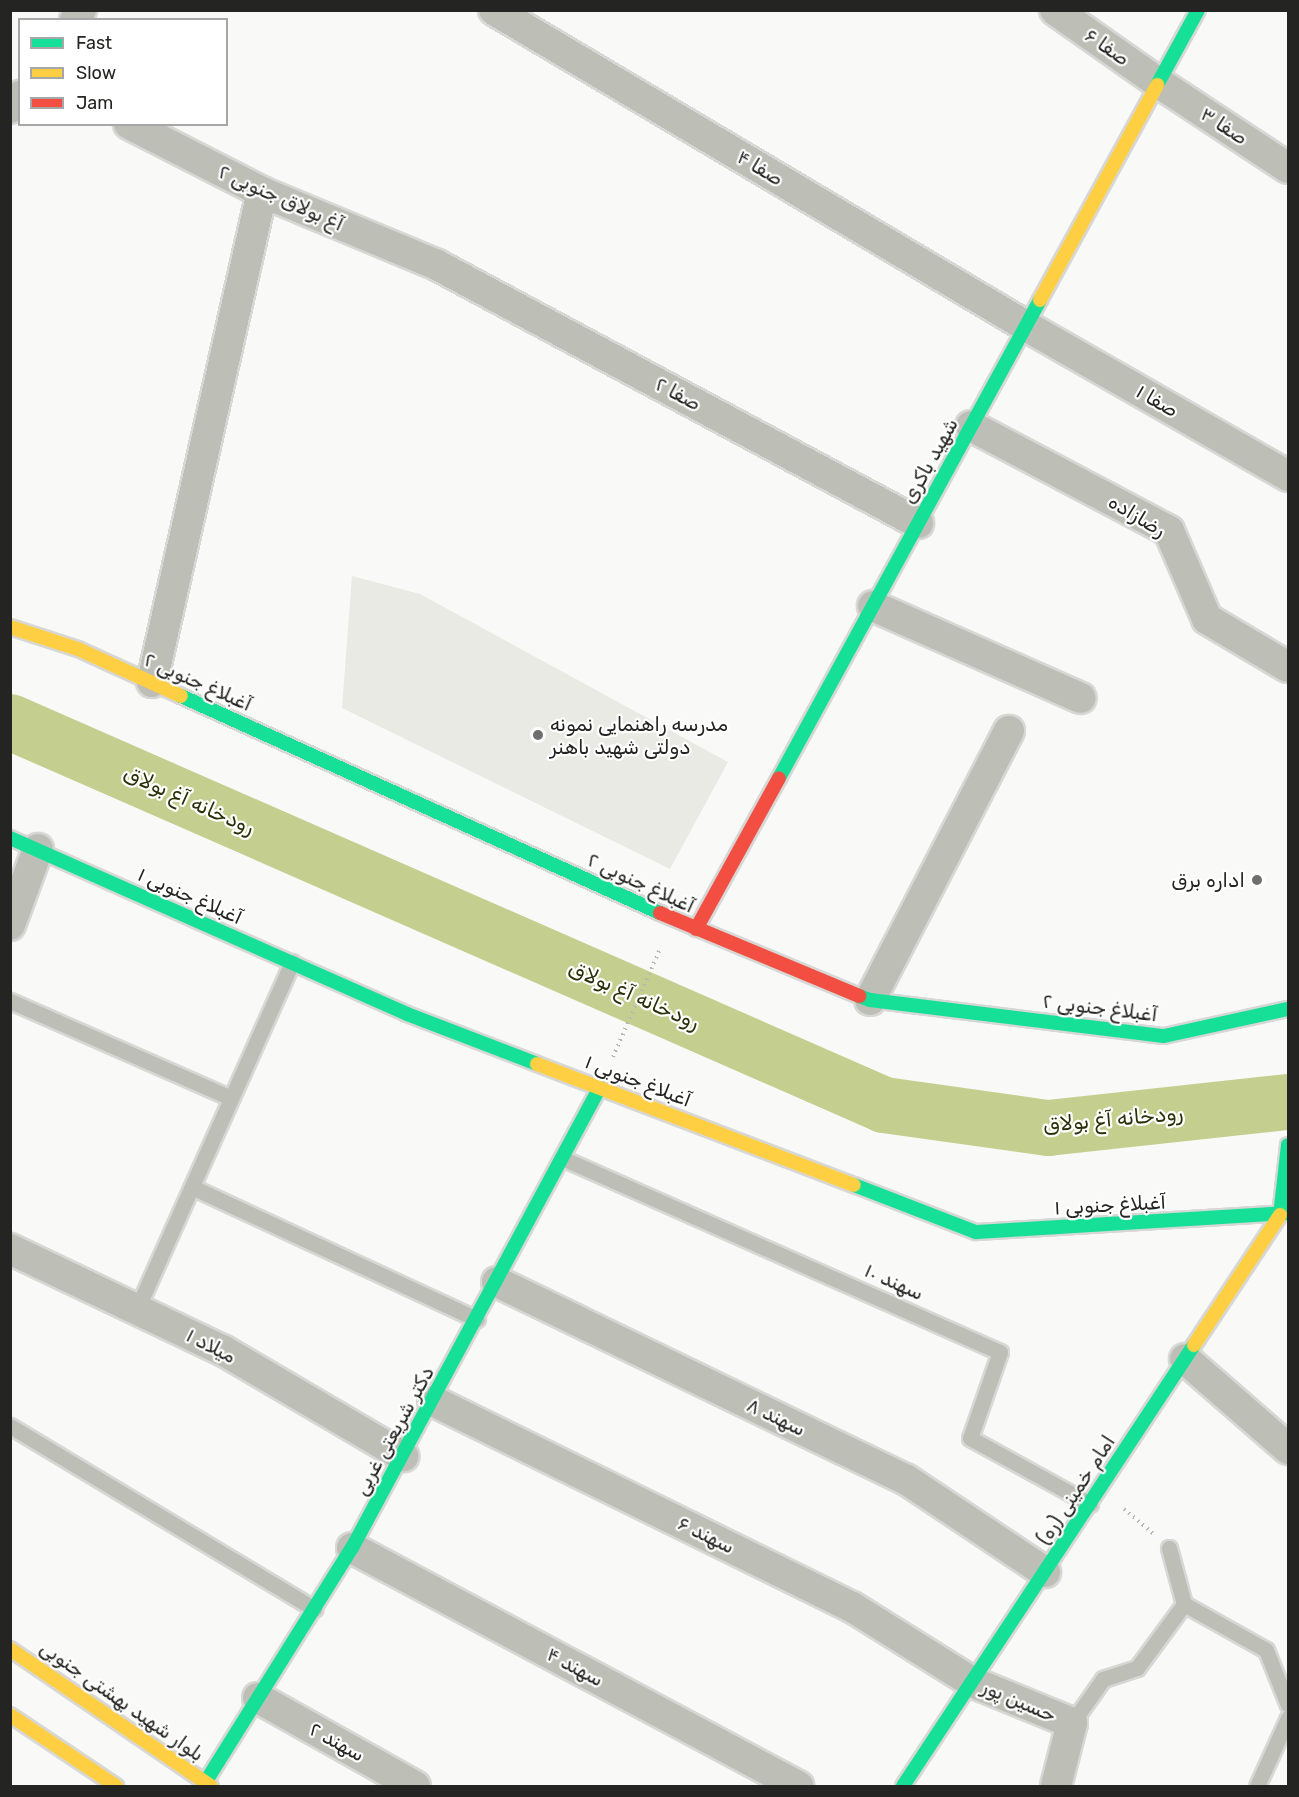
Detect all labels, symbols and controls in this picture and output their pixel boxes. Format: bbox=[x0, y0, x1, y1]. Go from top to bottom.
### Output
legend bbox=[18, 18, 228, 126]
street label: صفا ۶ bbox=[1080, 23, 1134, 71]
text: Fast bbox=[76, 32, 112, 54]
text: Slow bbox=[76, 62, 116, 84]
text: Jam bbox=[76, 92, 113, 114]
street label: صفا ۳ bbox=[1196, 102, 1252, 150]
street label: صفا ۴ bbox=[733, 145, 787, 191]
street label: آغ بولاق جنوبی ۲ bbox=[215, 160, 347, 236]
street label: صفا ۲ bbox=[651, 372, 705, 416]
street label: صفا ۱ bbox=[1132, 379, 1182, 423]
street label: شهید باکری bbox=[897, 414, 963, 508]
street label: رضازاده bbox=[1104, 490, 1170, 542]
street label: آغبلاغ جنوبی ۲ bbox=[140, 648, 256, 716]
place label: مدرسه راهنمایی نمونه دولتی شهید باهنر bbox=[550, 712, 728, 759]
marker: مدرسه راهنمایی نمونه دولتی شهید باهنر bbox=[531, 728, 545, 742]
water label: رودخانه آغ بولاق bbox=[120, 760, 258, 840]
street label: آغبلاغ جنوبی ۲ bbox=[584, 848, 698, 918]
street label: آغبلاغ جنوبی ۱ bbox=[134, 862, 246, 930]
place label: اداره برق bbox=[1171, 868, 1245, 892]
marker: اداره برق bbox=[1250, 873, 1264, 887]
water label: رودخانه آغ بولاق bbox=[565, 955, 703, 1035]
street label: آغبلاغ جنوبی ۲ bbox=[1041, 989, 1159, 1027]
street label: آغبلاغ جنوبی ۱ bbox=[581, 1050, 695, 1112]
water label: رودخانه آغ بولاق bbox=[1042, 1100, 1184, 1138]
street label: آغبلاغ جنوبی ۱ bbox=[1053, 1190, 1167, 1220]
street label: سهند ۱۰ bbox=[861, 1258, 927, 1306]
street label: میلاد ۱ bbox=[182, 1323, 240, 1369]
street label: دکتر شریعتی غربی bbox=[349, 1362, 439, 1500]
street label: سهند ۸ bbox=[743, 1393, 809, 1441]
street label: امام خمینی (ره) bbox=[1032, 1431, 1120, 1549]
street label: سهند ۶ bbox=[674, 1511, 738, 1559]
street label: بلوار شهید بهشتی جنوبی bbox=[35, 1635, 209, 1767]
street label: سهند ۴ bbox=[543, 1642, 607, 1692]
street label: حسین پور bbox=[978, 1675, 1060, 1727]
street label: سهند ۲ bbox=[305, 1717, 369, 1767]

